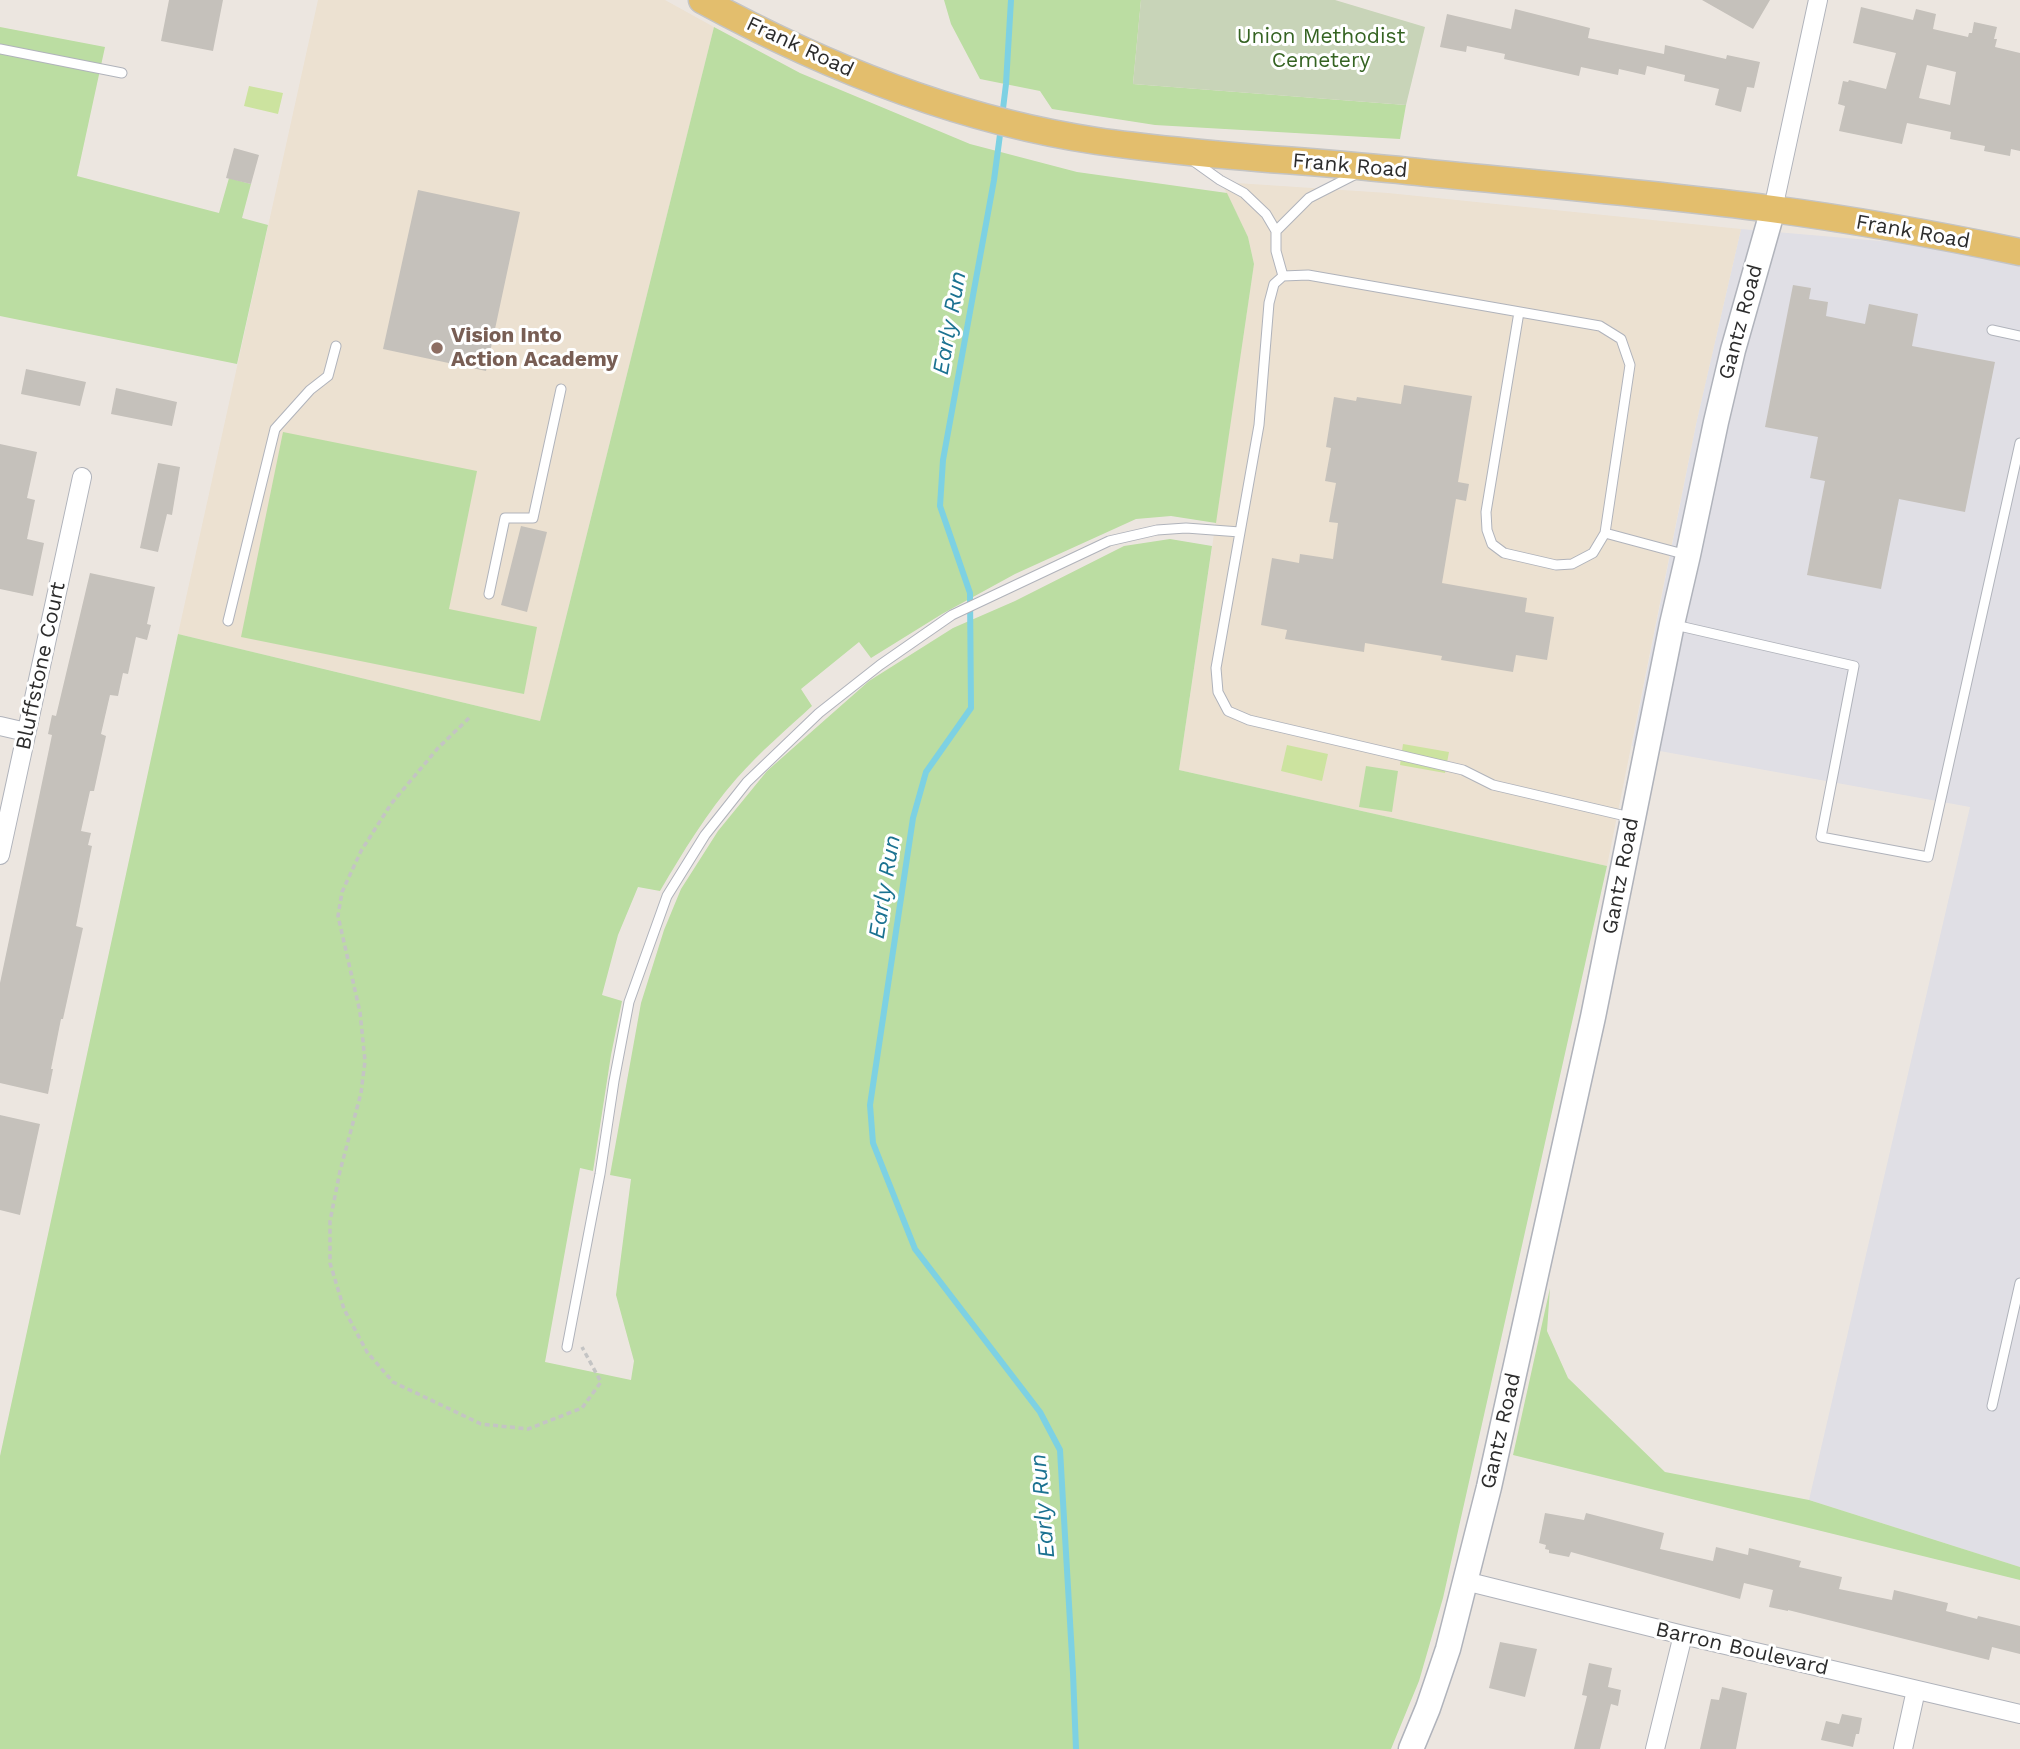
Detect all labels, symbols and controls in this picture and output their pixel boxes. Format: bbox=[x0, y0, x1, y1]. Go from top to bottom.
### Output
street label: Frank Road bbox=[742, 11, 858, 83]
park label: Union Methodist Cemetery bbox=[1237, 24, 1405, 74]
street label: Frank Road bbox=[1291, 148, 1409, 184]
street label: Frank Road bbox=[1854, 210, 1972, 254]
street label: Gantz Road bbox=[1714, 262, 1768, 382]
water label: Early Run bbox=[927, 269, 973, 377]
place label: Vision Into Action Academy bbox=[451, 323, 618, 373]
marker: Vision Into Action Academy bbox=[429, 340, 445, 356]
street label: Bluffstone Court bbox=[11, 580, 71, 752]
street label: Gantz Road bbox=[1597, 815, 1645, 937]
water label: Early Run bbox=[863, 833, 907, 941]
street label: Gantz Road bbox=[1475, 1370, 1527, 1492]
water label: Early Run bbox=[1025, 1453, 1061, 1559]
street label: Barron Boulevard bbox=[1653, 1617, 1831, 1681]

